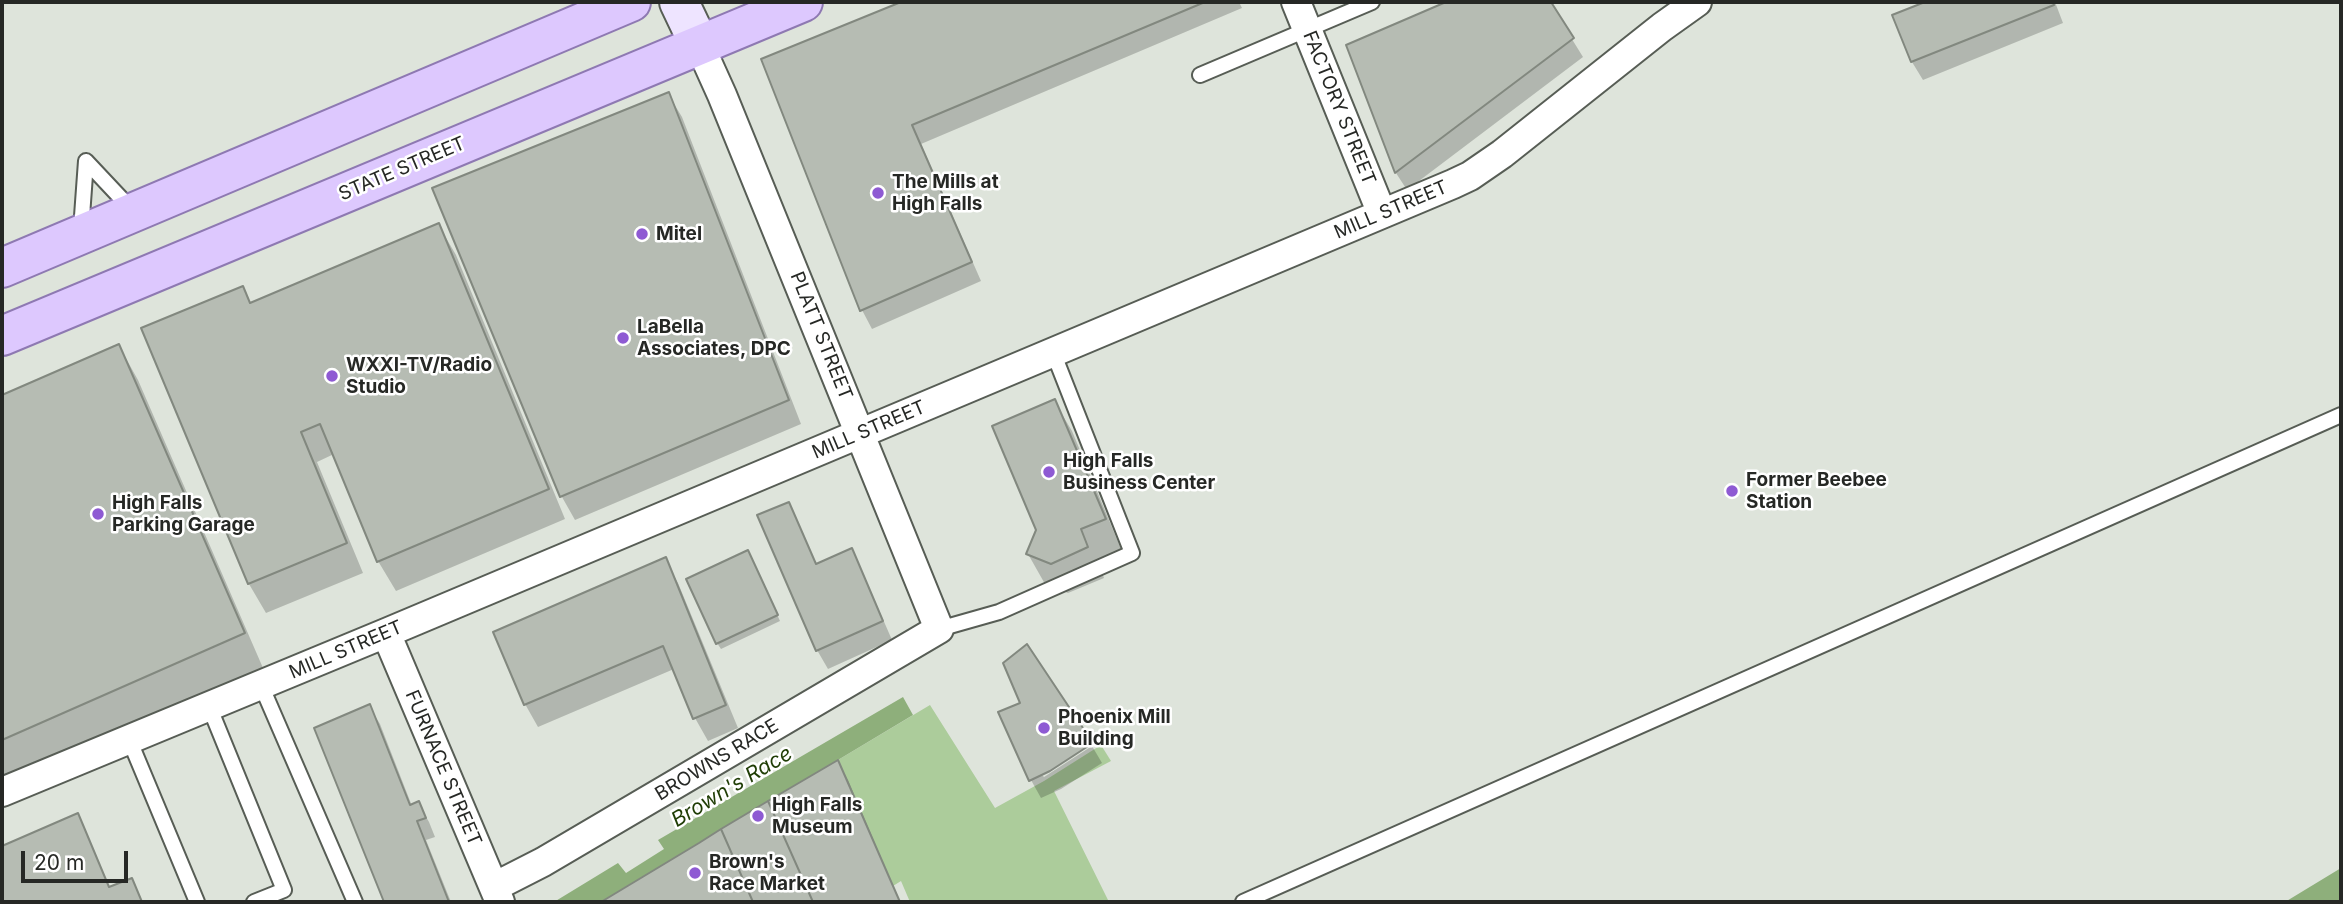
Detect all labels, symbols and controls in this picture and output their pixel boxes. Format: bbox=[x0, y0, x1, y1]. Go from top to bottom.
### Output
street label: FACTORY STREET bbox=[1298, 28, 1380, 188]
street label: STATE STREET bbox=[335, 132, 469, 206]
place label: The Mills at High Falls bbox=[892, 171, 999, 215]
street label: MILL STREET bbox=[1331, 176, 1451, 244]
marker: The Mills at High Falls bbox=[870, 185, 886, 201]
place label: Mitel bbox=[656, 223, 702, 245]
marker: Mitel bbox=[634, 226, 650, 242]
street label: PLATT STREET bbox=[785, 269, 857, 403]
place label: LaBella Associates, DPC bbox=[637, 316, 791, 360]
marker: LaBella Associates, DPC bbox=[615, 330, 631, 346]
place label: WXXI-TV/Radio Studio bbox=[346, 354, 492, 398]
marker: WXXI-TV/Radio Studio bbox=[324, 368, 340, 384]
street label: MILL STREET bbox=[809, 396, 929, 464]
place label: High Falls Business Center bbox=[1063, 450, 1215, 494]
marker: High Falls Business Center bbox=[1041, 464, 1057, 480]
place label: Former Beebee Station bbox=[1746, 469, 1887, 513]
marker: Former Beebee Station bbox=[1724, 483, 1740, 499]
place label: High Falls Parking Garage bbox=[112, 492, 255, 536]
marker: High Falls Parking Garage bbox=[90, 506, 106, 522]
street label: MILL STREET bbox=[286, 616, 406, 684]
street label: FURNACE STREET bbox=[400, 687, 486, 849]
place label: Phoenix Mill Building bbox=[1058, 706, 1171, 750]
street label: BROWNS RACE bbox=[651, 714, 783, 806]
marker: Phoenix Mill Building bbox=[1036, 720, 1052, 736]
water label: Brown's Race bbox=[667, 741, 797, 833]
place label: High Falls Museum bbox=[772, 794, 862, 838]
marker: High Falls Museum bbox=[750, 808, 766, 824]
scale bar bbox=[24, 838, 131, 882]
text: 20 m bbox=[34, 850, 84, 875]
place label: Brown's Race Market bbox=[709, 851, 825, 895]
marker: Brown's Race Market bbox=[687, 865, 703, 881]

